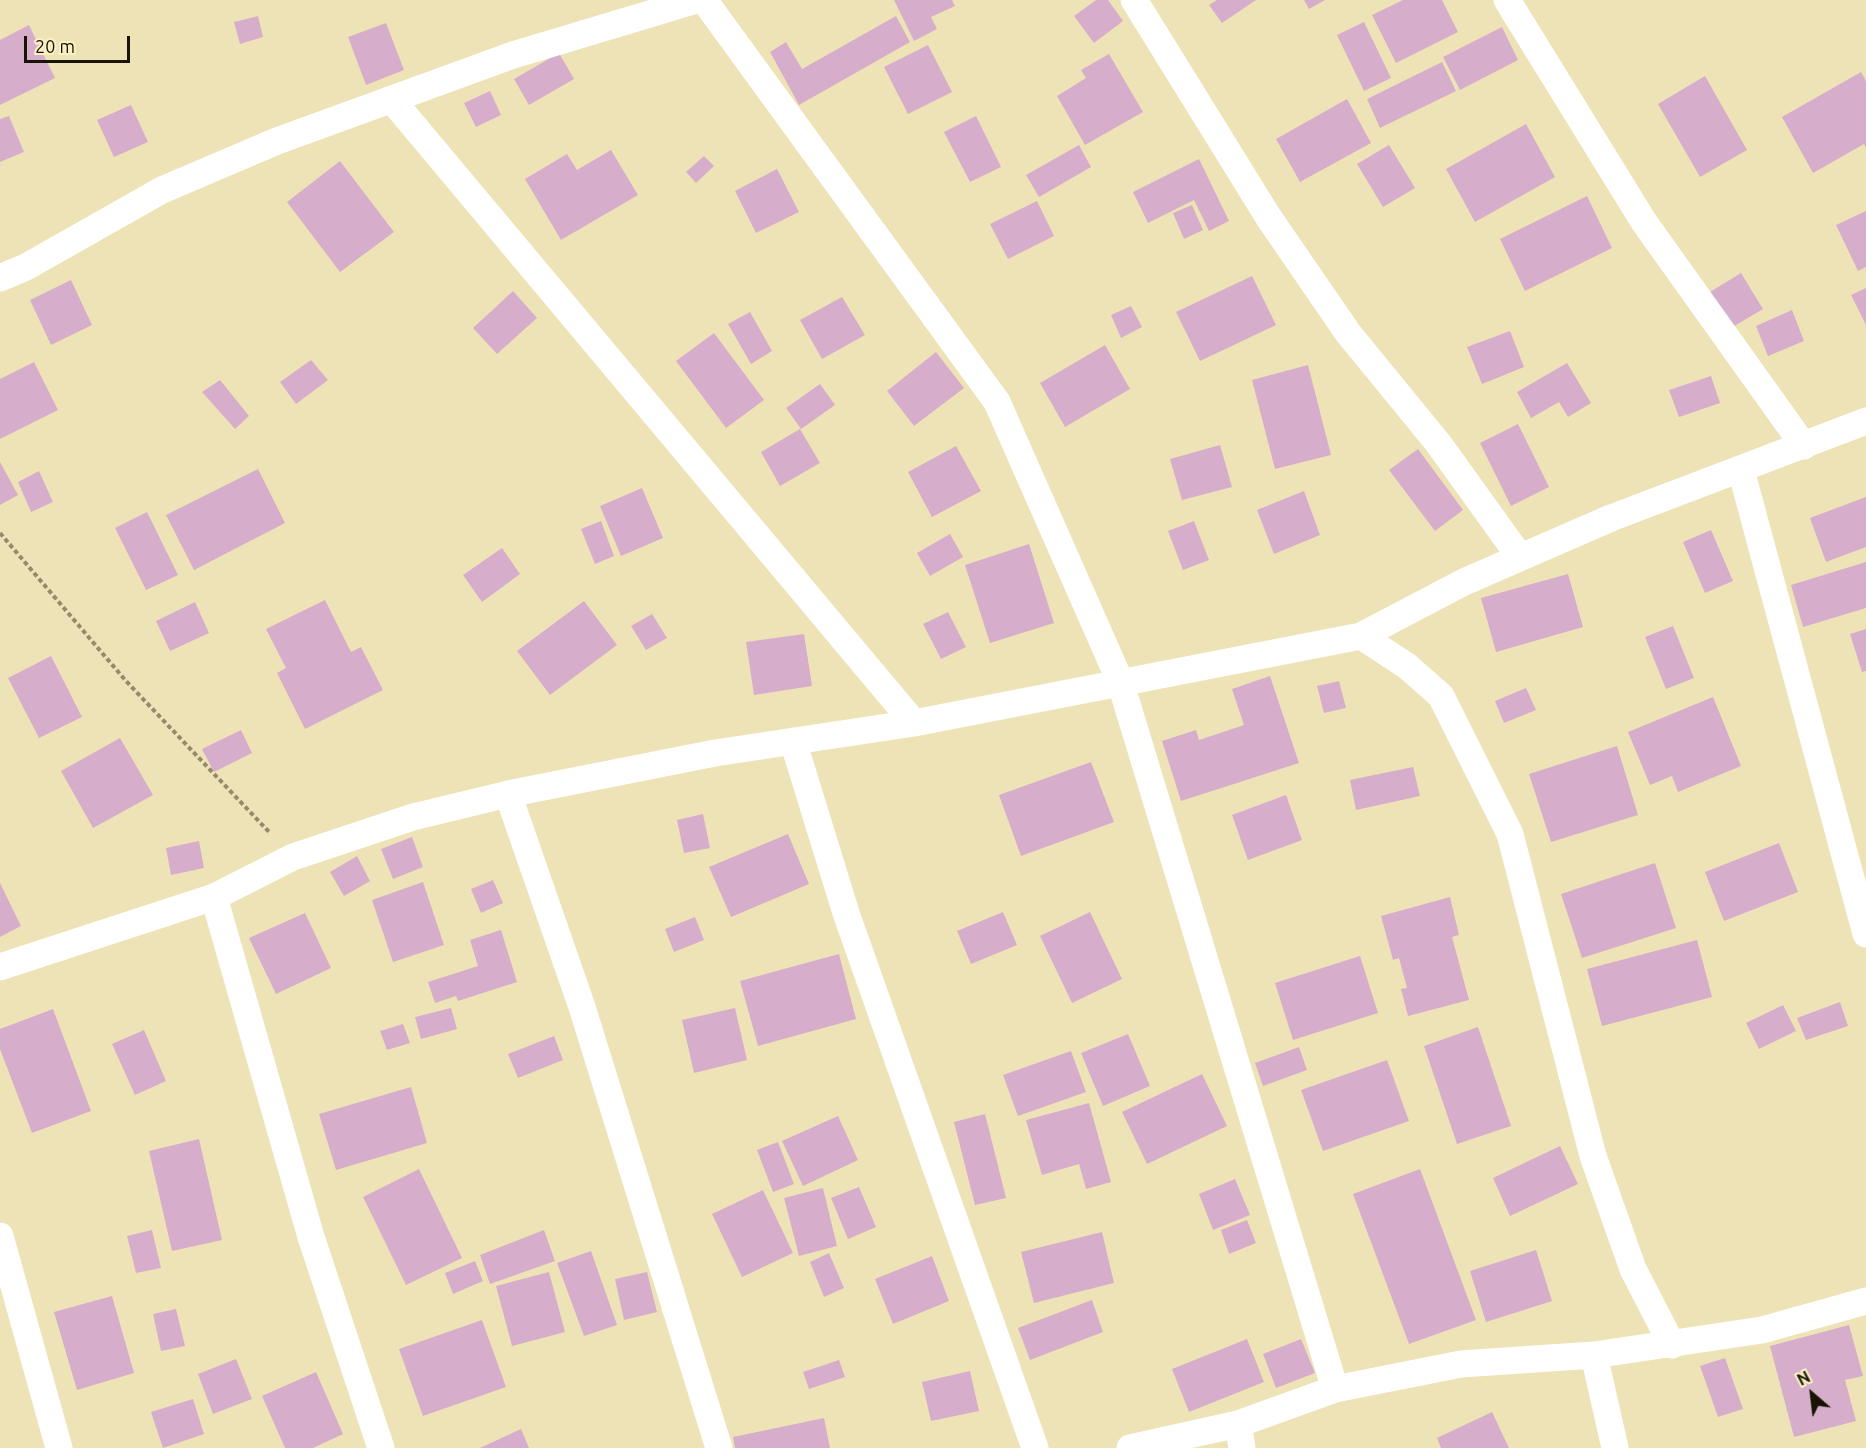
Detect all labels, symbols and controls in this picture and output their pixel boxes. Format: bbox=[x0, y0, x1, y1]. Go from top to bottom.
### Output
scale bar bbox=[27, 24, 134, 62]
text: 20 m bbox=[35, 36, 75, 56]
north arrow bbox=[1782, 1364, 1842, 1424]
text: N bbox=[1794, 1367, 1813, 1389]

